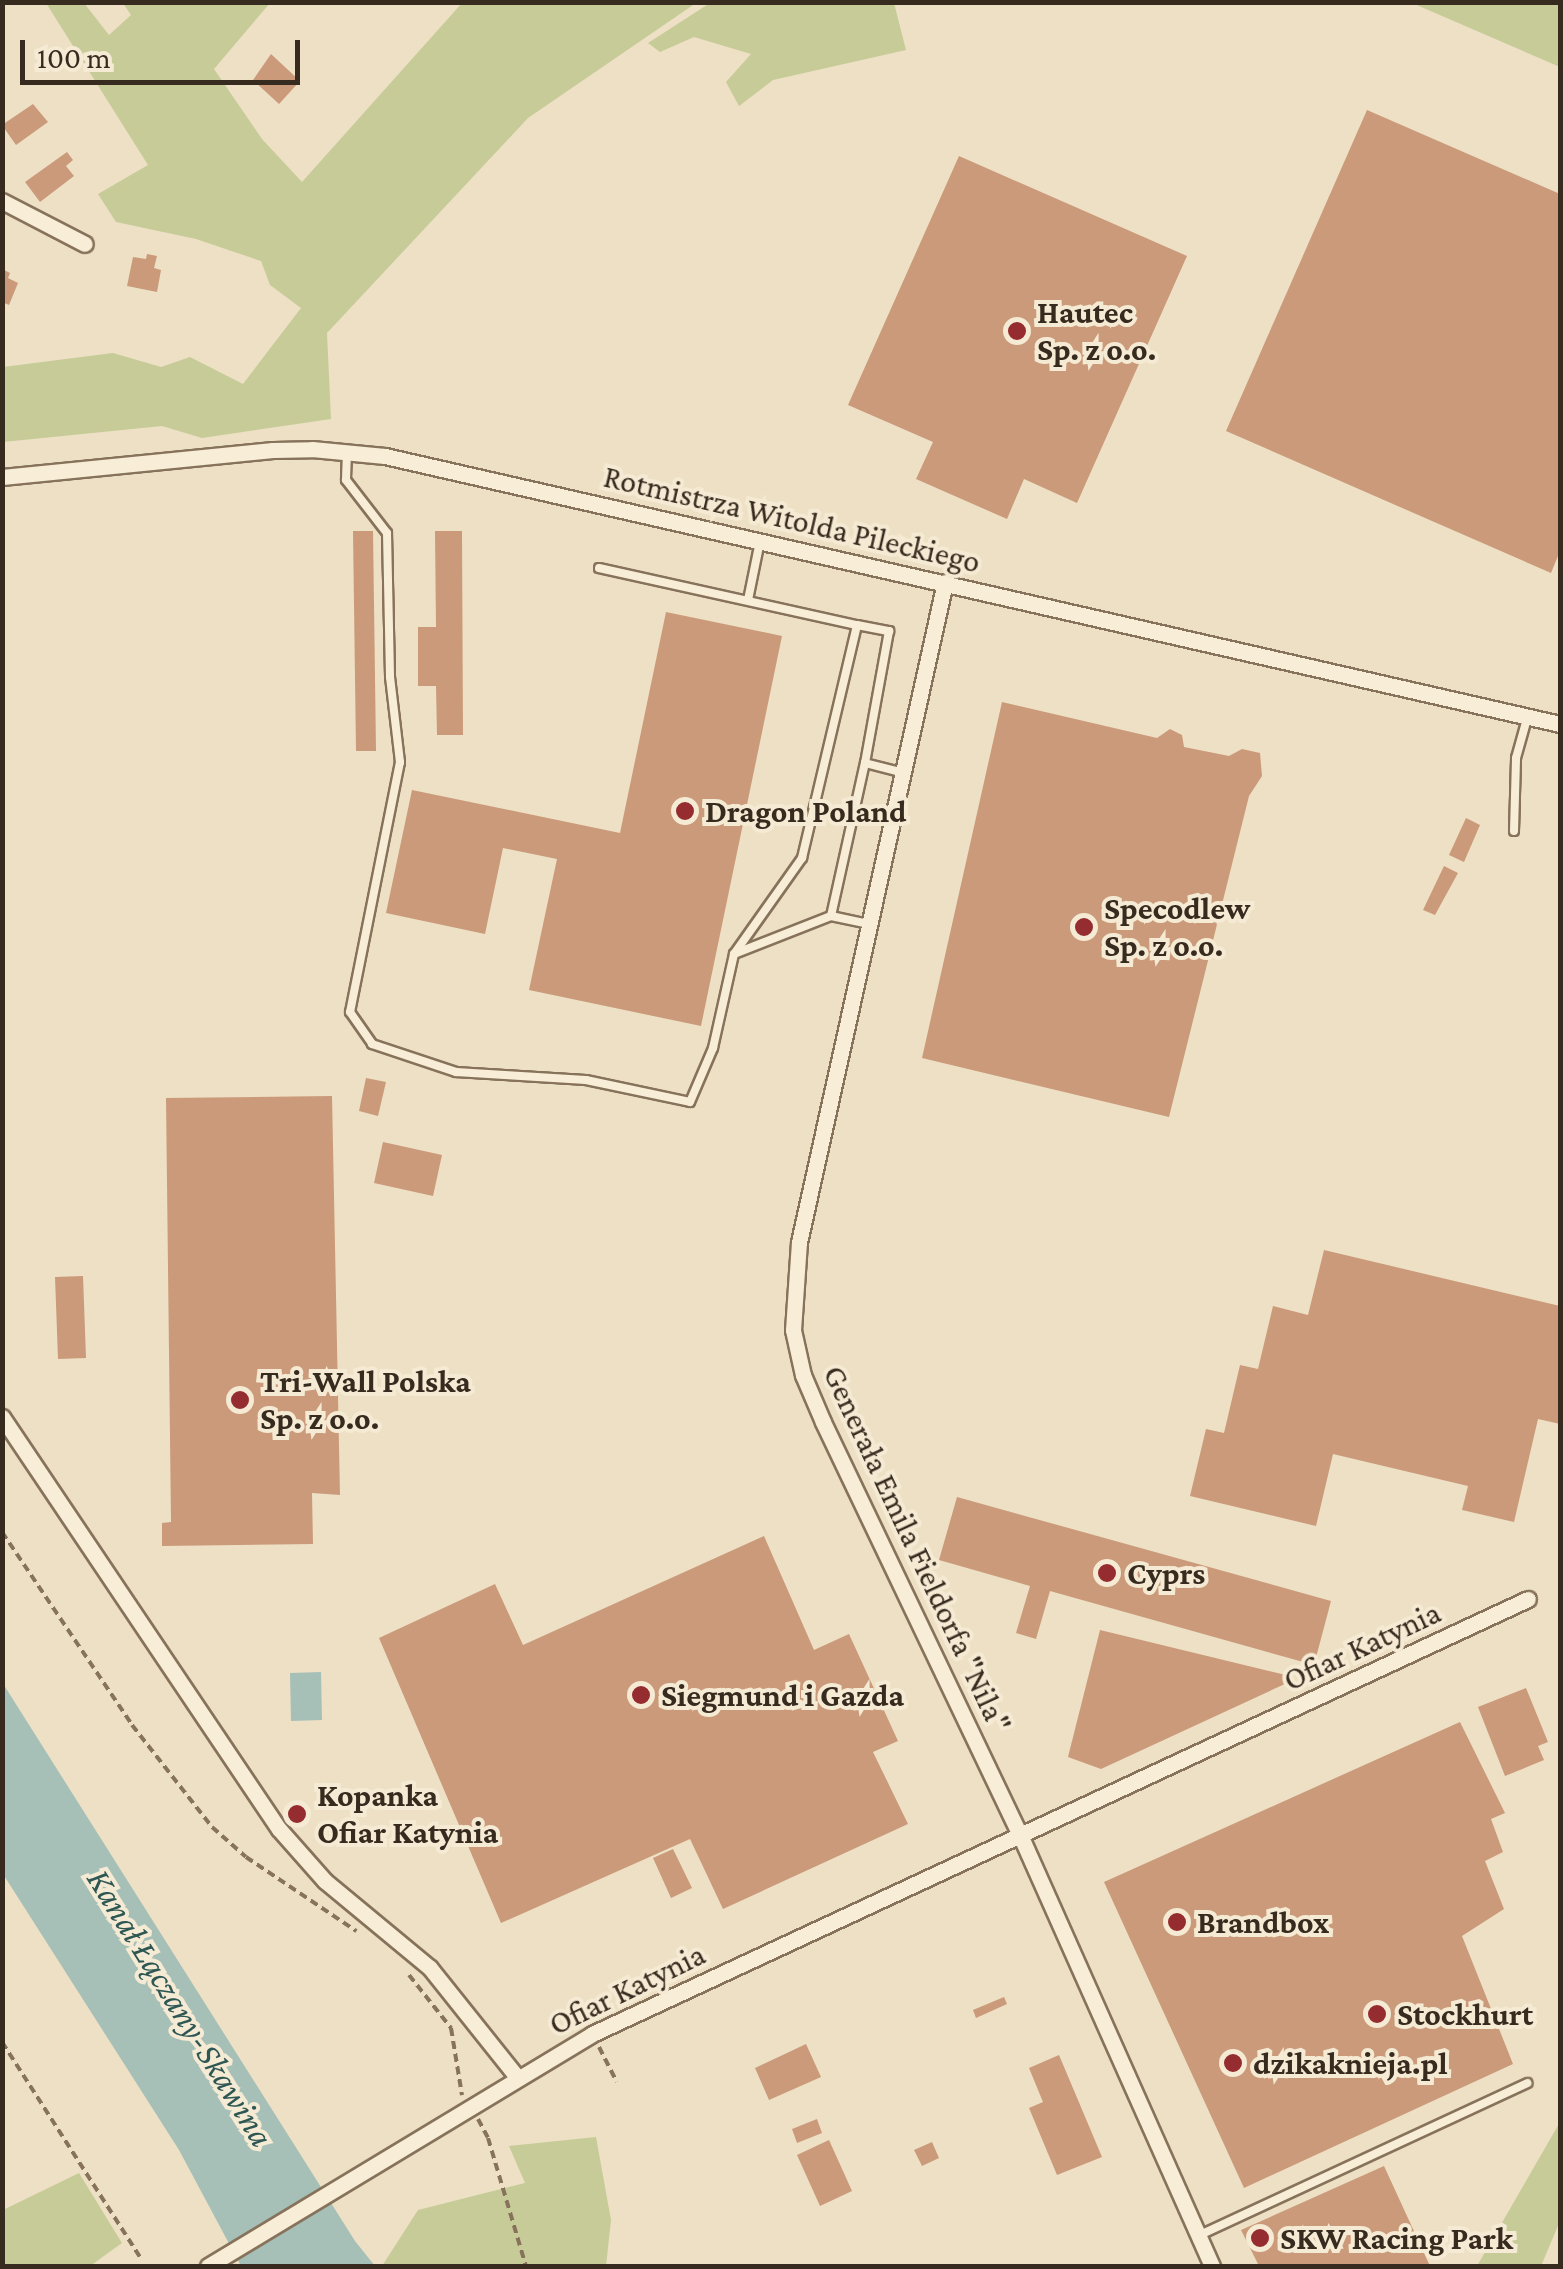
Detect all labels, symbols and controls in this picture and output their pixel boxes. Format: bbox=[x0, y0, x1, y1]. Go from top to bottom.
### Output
scale bar bbox=[25, 20, 305, 82]
text: 100 m bbox=[37, 41, 111, 74]
place label: Hautec Sp. z o.o. bbox=[1037, 294, 1156, 369]
marker: Hautec Sp. z o.o. bbox=[1006, 320, 1028, 342]
street label: Rotmistrza Witolda Pileckiego bbox=[600, 457, 984, 581]
place label: Dragon Poland bbox=[705, 792, 907, 830]
marker: Dragon Poland bbox=[674, 800, 696, 822]
place label: Specodlew Sp. z o.o. bbox=[1104, 890, 1250, 965]
marker: Specodlew Sp. z o.o. bbox=[1073, 916, 1095, 938]
street label: Generała Emila Fieldorfa "Nila" bbox=[815, 1359, 1019, 1739]
place label: Tri-Wall Polska Sp. z o.o. bbox=[260, 1363, 471, 1438]
marker: Tri-Wall Polska Sp. z o.o. bbox=[229, 1389, 251, 1411]
place label: Cyprs bbox=[1127, 1554, 1205, 1592]
marker: Cyprs bbox=[1096, 1562, 1118, 1584]
street label: Ofiar Katynia bbox=[1277, 1593, 1447, 1699]
place label: Siegmund i Gazda bbox=[661, 1676, 904, 1714]
marker: Siegmund i Gazda bbox=[630, 1684, 652, 1706]
place label: Kopanka Ofiar Katynia bbox=[317, 1777, 498, 1852]
marker: Kopanka Ofiar Katynia bbox=[286, 1803, 308, 1825]
water label: Kanał Łączany-Skawina bbox=[77, 1861, 283, 2155]
place label: Brandbox bbox=[1197, 1903, 1329, 1941]
marker: Brandbox bbox=[1166, 1911, 1188, 1933]
street label: Ofiar Katynia bbox=[543, 1935, 711, 2043]
place label: Stockhurt bbox=[1397, 1995, 1533, 2033]
marker: Stockhurt bbox=[1366, 2003, 1388, 2025]
place label: dzikaknieja.pl bbox=[1253, 2044, 1448, 2082]
marker: dzikaknieja.pl bbox=[1222, 2052, 1244, 2074]
place label: SKW Racing Park bbox=[1280, 2219, 1513, 2257]
marker: SKW Racing Park bbox=[1249, 2227, 1271, 2249]

